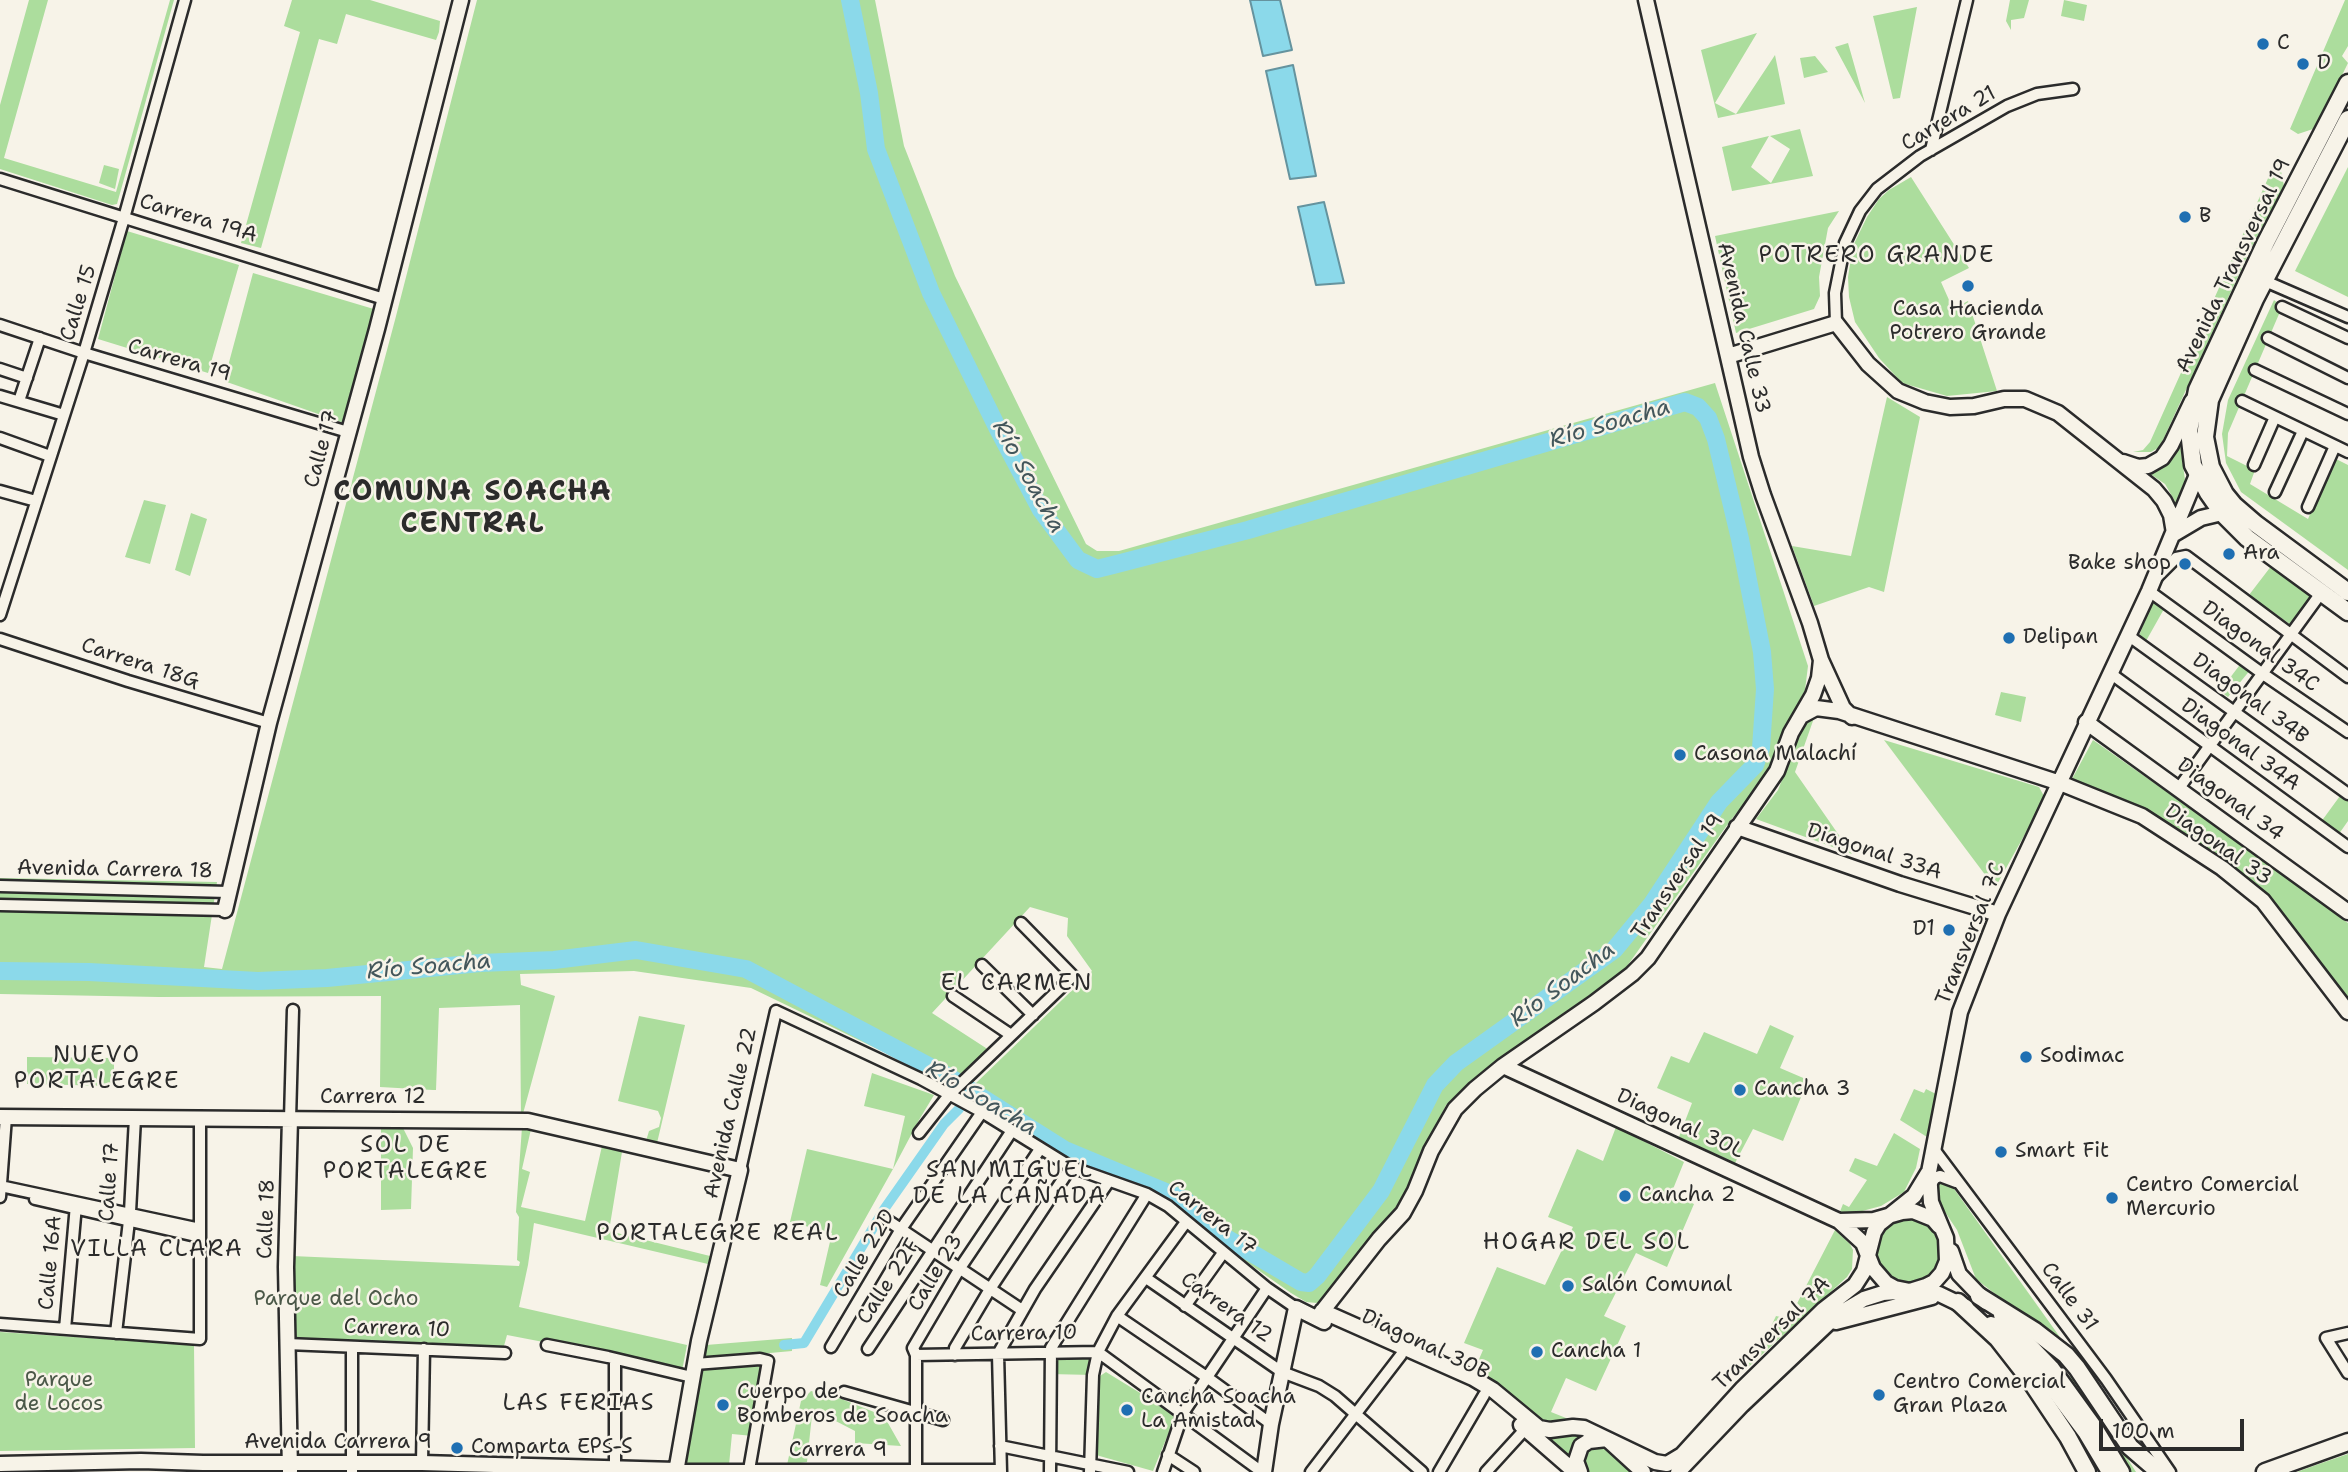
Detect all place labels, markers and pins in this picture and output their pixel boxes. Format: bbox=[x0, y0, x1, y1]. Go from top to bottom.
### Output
place label: C bbox=[2277, 31, 2290, 57]
marker: C bbox=[2255, 36, 2271, 52]
place label: D bbox=[2317, 51, 2331, 77]
marker: D bbox=[2295, 56, 2311, 72]
place label: B bbox=[2199, 204, 2211, 230]
marker: B bbox=[2177, 209, 2193, 225]
marker: Casa Hacienda Potrero Grande bbox=[1960, 278, 1976, 294]
place label: Casa Hacienda Potrero Grande bbox=[1889, 297, 2047, 347]
place label: Ara bbox=[2243, 541, 2280, 567]
marker: Ara bbox=[2221, 546, 2237, 562]
place label: Bake shop bbox=[2068, 551, 2171, 577]
marker: Bake shop bbox=[2177, 556, 2193, 572]
place label: Delipan bbox=[2023, 625, 2098, 651]
marker: Delipan bbox=[2001, 630, 2017, 646]
place label: Casona Malachí bbox=[1694, 742, 1857, 768]
marker: Casona Malachí bbox=[1672, 747, 1688, 763]
place label: D1 bbox=[1913, 917, 1935, 943]
marker: D1 bbox=[1941, 922, 1957, 938]
place label: Sodimac bbox=[2040, 1044, 2124, 1070]
marker: Sodimac bbox=[2018, 1049, 2034, 1065]
place label: Cancha 3 bbox=[1754, 1077, 1850, 1103]
marker: Cancha 3 bbox=[1732, 1082, 1748, 1098]
place label: Smart Fit bbox=[2015, 1139, 2109, 1165]
marker: Smart Fit bbox=[1993, 1144, 2009, 1160]
place label: Centro Comercial Mercurio bbox=[2126, 1173, 2299, 1223]
place label: Cancha 2 bbox=[1639, 1183, 1735, 1209]
marker: Cancha 2 bbox=[1617, 1188, 1633, 1204]
marker: Centro Comercial Mercurio bbox=[2104, 1190, 2120, 1206]
place label: Salón Comunal bbox=[1582, 1273, 1732, 1299]
marker: Salón Comunal bbox=[1560, 1278, 1576, 1294]
place label: Cancha 1 bbox=[1551, 1339, 1641, 1365]
marker: Cancha 1 bbox=[1529, 1344, 1545, 1360]
place label: Centro Comercial Gran Plaza bbox=[1893, 1370, 2066, 1420]
place label: Cuerpo de Bomberos de Soacha bbox=[737, 1380, 948, 1430]
place label: Cancha Soacha La Amistad bbox=[1141, 1385, 1296, 1435]
marker: Centro Comercial Gran Plaza bbox=[1871, 1387, 1887, 1403]
marker: Cuerpo de Bomberos de Soacha bbox=[715, 1397, 731, 1413]
marker: Cancha Soacha La Amistad bbox=[1119, 1402, 1135, 1418]
place label: Comparta EPS-S bbox=[471, 1435, 633, 1461]
marker: Comparta EPS-S bbox=[449, 1440, 465, 1456]

